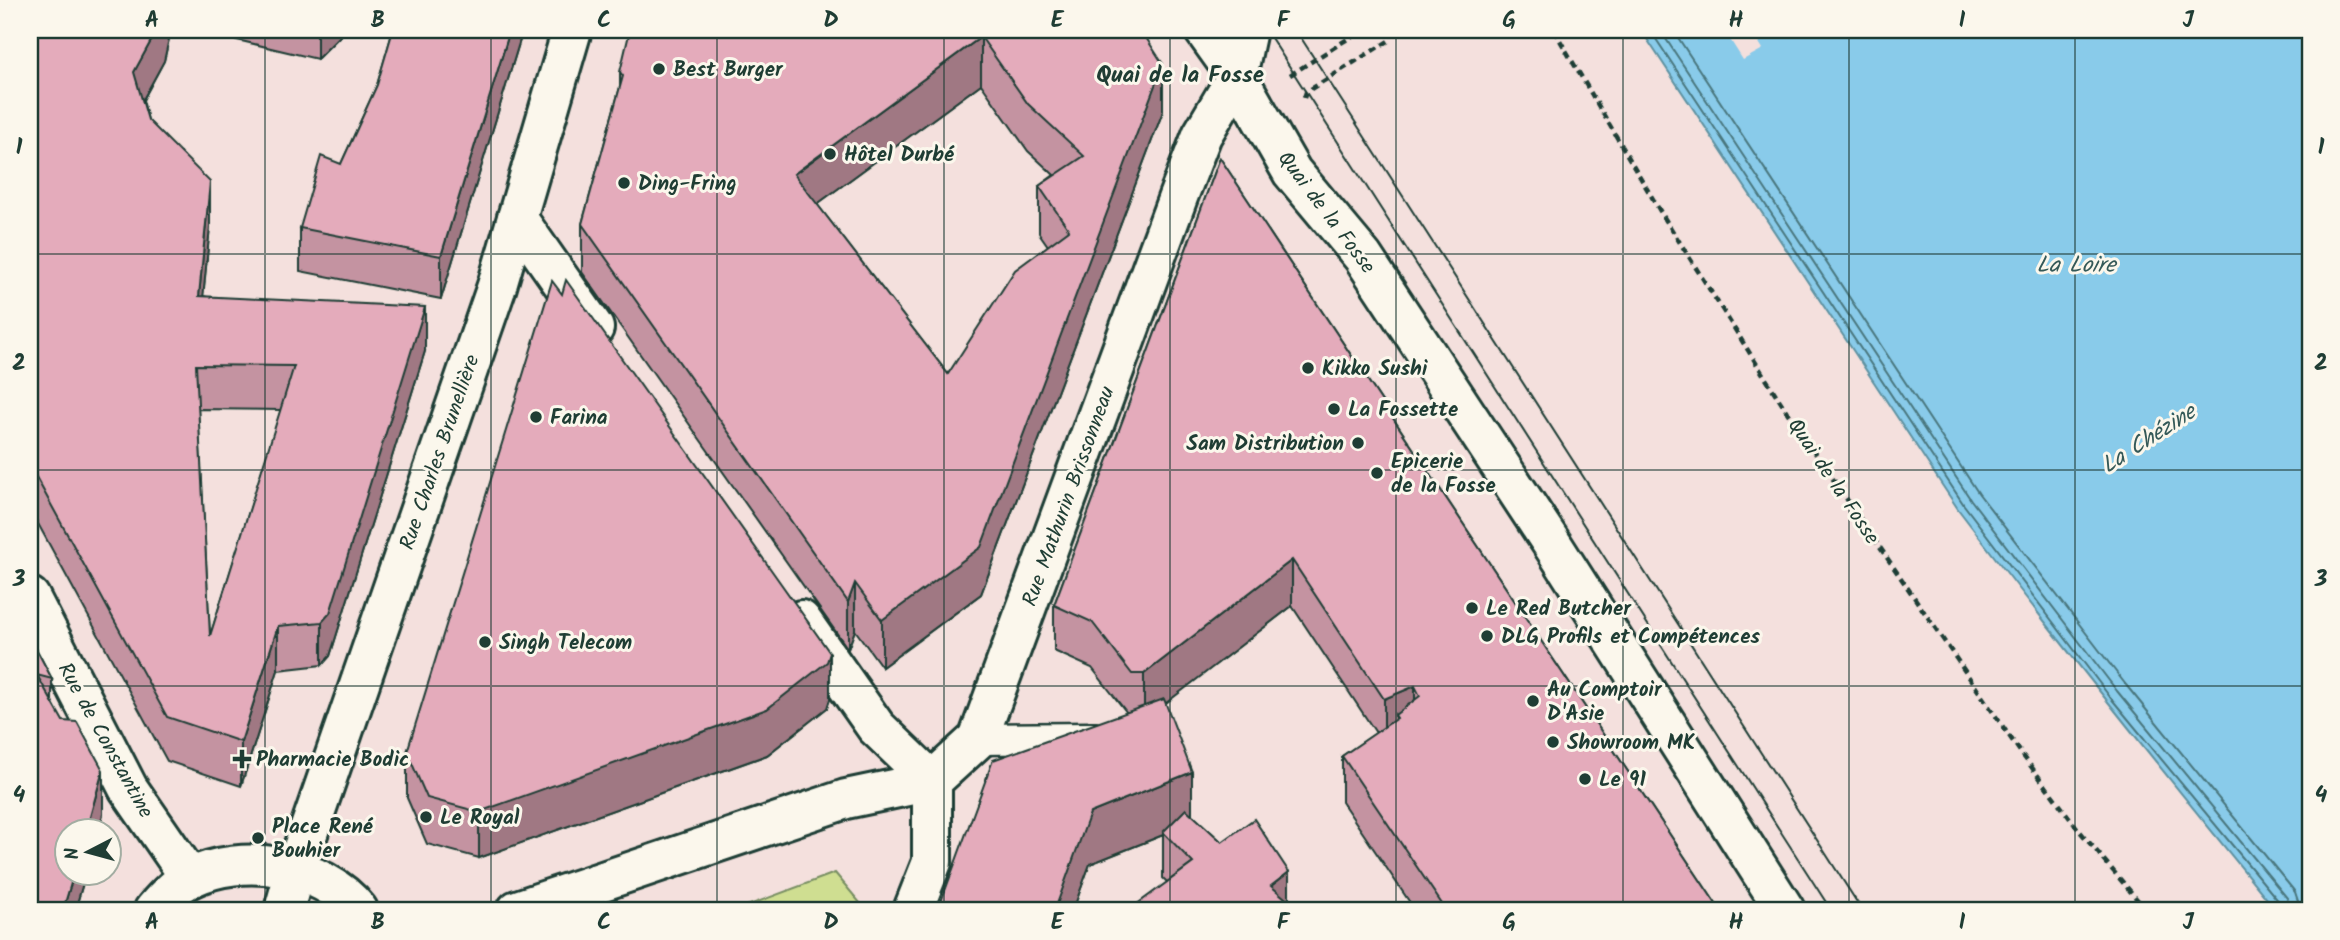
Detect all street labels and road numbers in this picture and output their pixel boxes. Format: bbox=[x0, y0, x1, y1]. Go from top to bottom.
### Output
street label: Quai de la Fosse bbox=[1269, 144, 1383, 282]
street label: Rue Charles Brunellière bbox=[391, 350, 490, 555]
street label: Rue Mathurin Brissonneau bbox=[1014, 382, 1125, 611]
street label: Quai de la Fosse bbox=[1778, 412, 1888, 552]
street label: Rue de Constantine bbox=[48, 657, 162, 825]

